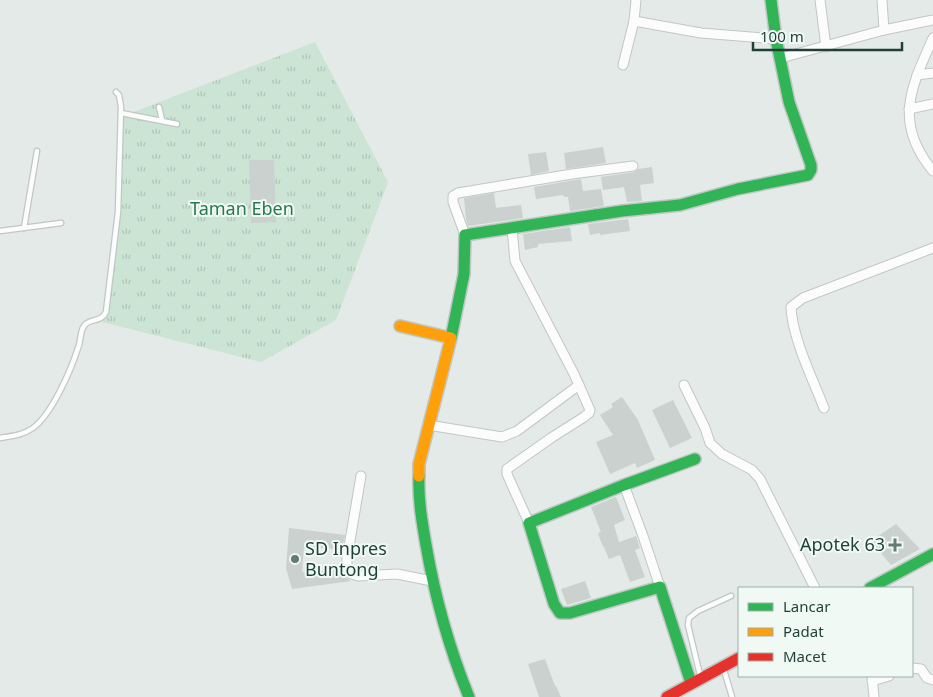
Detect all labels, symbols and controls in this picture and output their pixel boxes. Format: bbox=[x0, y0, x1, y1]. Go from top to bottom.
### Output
scale bar bbox=[753, 20, 902, 52]
text: 100 m bbox=[760, 26, 804, 46]
park label: Taman Eben bbox=[190, 196, 294, 220]
place label: Apotek 63 bbox=[800, 532, 885, 556]
place label: SD Inpres Buntong bbox=[305, 536, 387, 581]
marker: Apotek 63 bbox=[889, 539, 901, 551]
marker: SD Inpres Buntong bbox=[289, 553, 301, 565]
legend bbox=[738, 587, 913, 677]
text: Lancar bbox=[783, 596, 830, 616]
text: Padat bbox=[783, 621, 824, 641]
text: Macet bbox=[783, 646, 827, 666]

